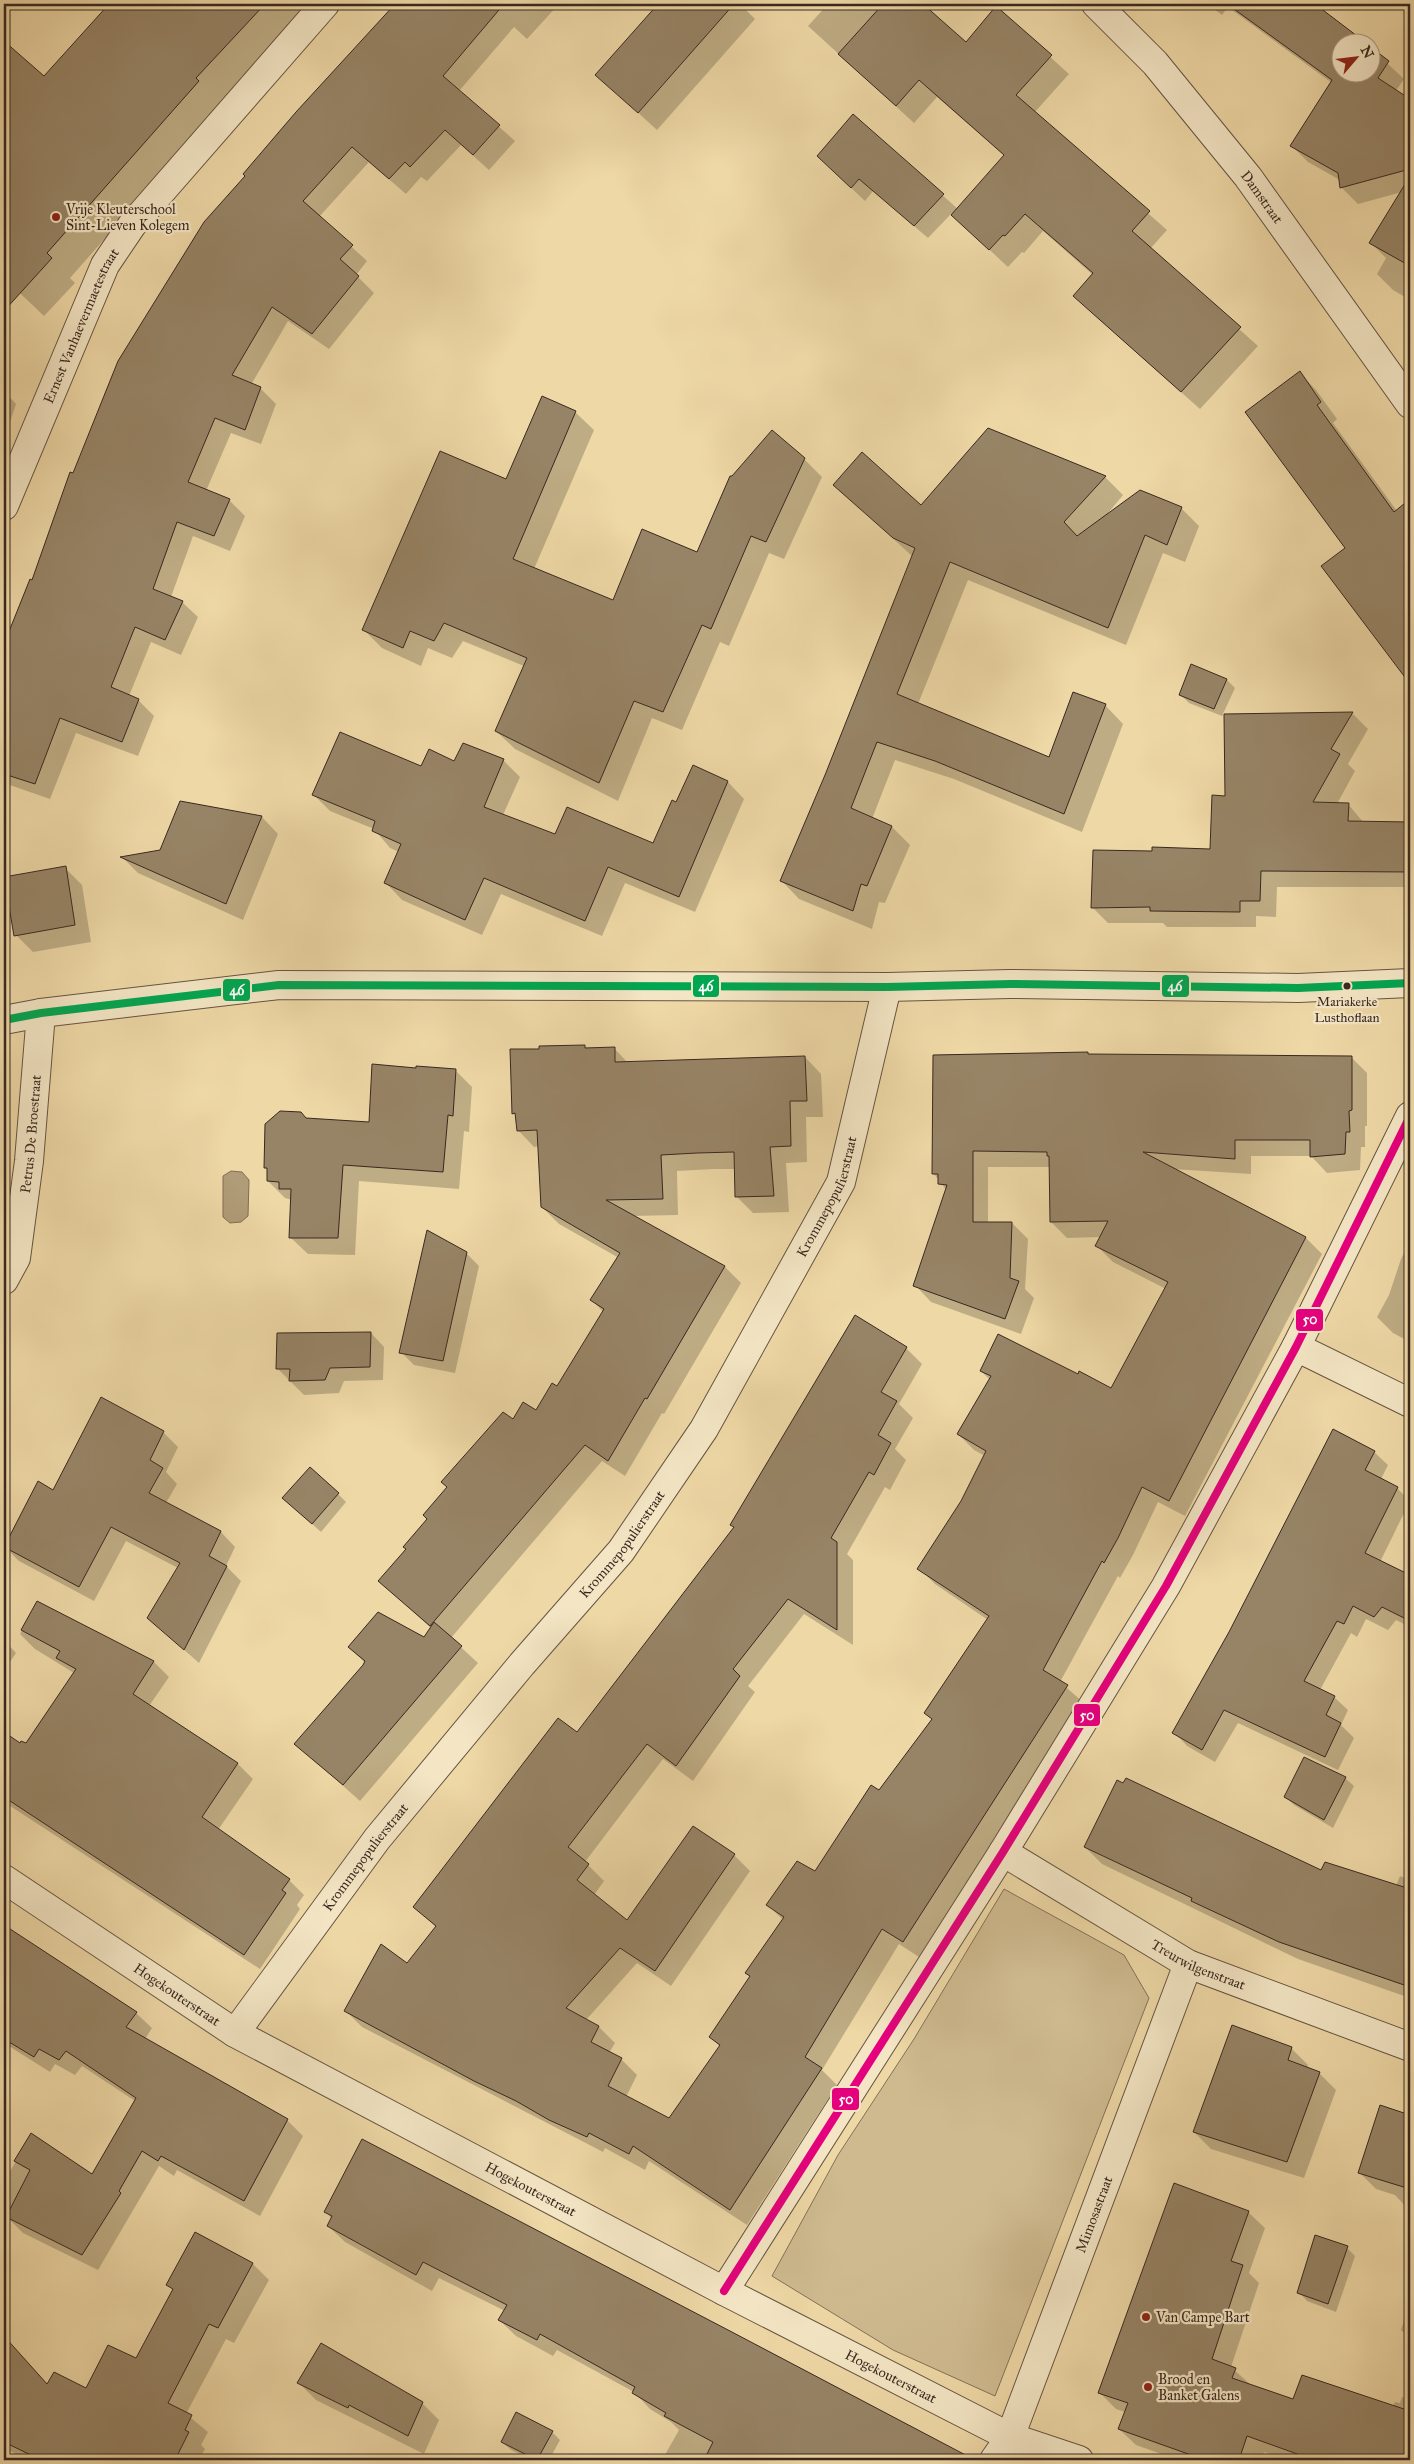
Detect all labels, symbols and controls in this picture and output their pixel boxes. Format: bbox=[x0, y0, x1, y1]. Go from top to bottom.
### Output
north arrow bbox=[1332, 32, 1382, 82]
text: N bbox=[1357, 43, 1377, 61]
street label: Damstraat bbox=[1237, 167, 1286, 227]
place label: Vrije Kleuterschool Sint-Lieven Kolegem bbox=[65, 201, 190, 234]
marker: Vrije Kleuterschool Sint-Lieven Kolegem bbox=[50, 211, 62, 223]
street label: Ernest Vanhaevermaetestraat bbox=[40, 245, 123, 406]
line badge: 46 bbox=[692, 974, 720, 998]
line badge: 46 bbox=[1161, 974, 1190, 998]
line badge: 46 bbox=[222, 978, 251, 1002]
text: 46 bbox=[699, 978, 714, 996]
text: 46 bbox=[1168, 978, 1183, 996]
marker: Mariakerke Lusthoflaan bbox=[1342, 981, 1352, 991]
text: 46 bbox=[230, 982, 245, 1000]
place label: Mariakerke Lusthoflaan bbox=[1314, 994, 1380, 1026]
street label: Petrus De Broestraat bbox=[17, 1074, 45, 1194]
street label: Krommepopulierstraat bbox=[793, 1135, 860, 1260]
line badge: 50 bbox=[1295, 1308, 1324, 1332]
text: 50 bbox=[1303, 1311, 1317, 1328]
street label: Krommepopulierstraat bbox=[576, 1487, 669, 1602]
line badge: 50 bbox=[1073, 1703, 1101, 1727]
text: 50 bbox=[1080, 1707, 1094, 1724]
street label: Krommepopulierstraat bbox=[319, 1800, 412, 1914]
street label: Treurwilgenstraat bbox=[1148, 1936, 1248, 1994]
street label: Hogekouterstraat bbox=[130, 1960, 223, 2030]
line badge: 50 bbox=[831, 2087, 860, 2111]
text: 50 bbox=[839, 2091, 853, 2108]
street label: Hogekouterstraat bbox=[482, 2158, 579, 2220]
street label: Mimosastraat bbox=[1072, 2174, 1116, 2255]
place label: Van Campe Bart bbox=[1155, 2309, 1250, 2326]
marker: Van Campe Bart bbox=[1140, 2311, 1152, 2323]
street label: Hogekouterstraat bbox=[842, 2346, 939, 2407]
place label: Brood en Banket Galens bbox=[1158, 2371, 1239, 2404]
marker: Brood en Banket Galens bbox=[1142, 2381, 1154, 2393]

